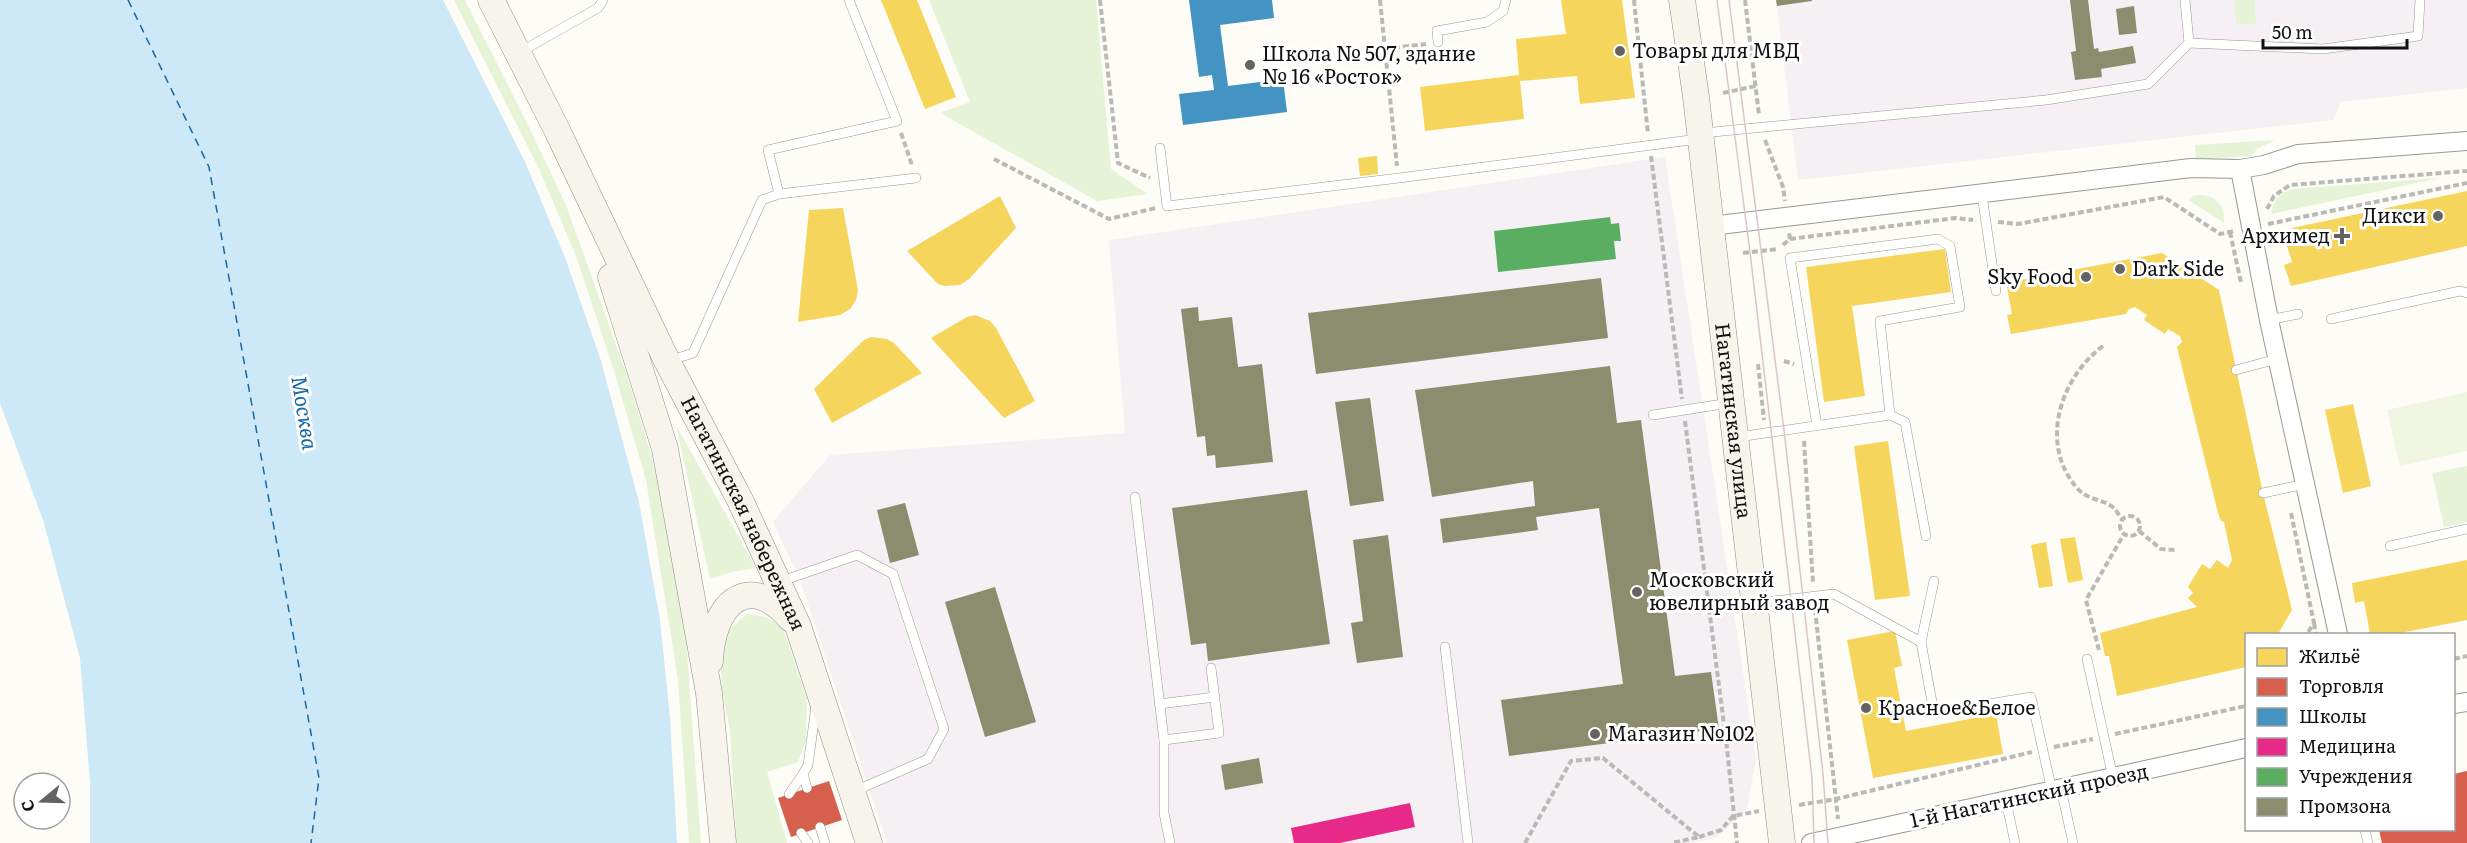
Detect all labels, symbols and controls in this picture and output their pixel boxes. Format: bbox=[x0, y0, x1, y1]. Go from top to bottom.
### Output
scale bar bbox=[2263, 12, 2407, 50]
text: 50 m bbox=[2272, 18, 2313, 45]
place label: Товары для МВД bbox=[1632, 34, 1800, 64]
place label: Школа № 507, здание № 16 «Росток» bbox=[1262, 37, 1476, 90]
marker: Товары для МВД bbox=[1613, 44, 1627, 58]
marker: Школа № 507, здание № 16 «Росток» bbox=[1243, 58, 1257, 72]
place label: Дикси bbox=[2363, 199, 2426, 229]
marker: Дикси bbox=[2431, 209, 2445, 223]
place label: Архимед bbox=[2241, 219, 2330, 249]
marker: Архимед bbox=[2335, 229, 2349, 243]
place label: Dark Side bbox=[2132, 252, 2224, 282]
place label: Sky Food bbox=[1987, 260, 2074, 290]
marker: Dark Side bbox=[2113, 262, 2127, 276]
marker: Sky Food bbox=[2079, 270, 2093, 284]
street label: Нагатинская улица bbox=[1709, 321, 1762, 520]
water label: Москва bbox=[285, 373, 328, 452]
street label: Нагатинская набережная bbox=[675, 390, 815, 635]
place label: Московский ювелирный завод bbox=[1649, 563, 1830, 616]
marker: Московский ювелирный завод bbox=[1630, 585, 1644, 599]
legend bbox=[2245, 633, 2455, 831]
text: Жильё bbox=[2299, 642, 2360, 669]
text: Торговля bbox=[2299, 672, 2384, 699]
place label: Красное&Белое bbox=[1878, 691, 2036, 721]
marker: Красное&Белое bbox=[1859, 701, 1873, 715]
text: Школы bbox=[2299, 702, 2367, 729]
place label: Магазин №102 bbox=[1607, 717, 1754, 747]
marker: Магазин №102 bbox=[1588, 727, 1602, 741]
text: Медицина bbox=[2299, 732, 2396, 759]
street label: 1-й Нагатинский проезд bbox=[1907, 754, 2150, 834]
text: Учреждения bbox=[2299, 762, 2412, 789]
north arrow bbox=[12, 771, 72, 831]
text: Промзона bbox=[2299, 792, 2391, 819]
text: С bbox=[14, 797, 40, 815]

